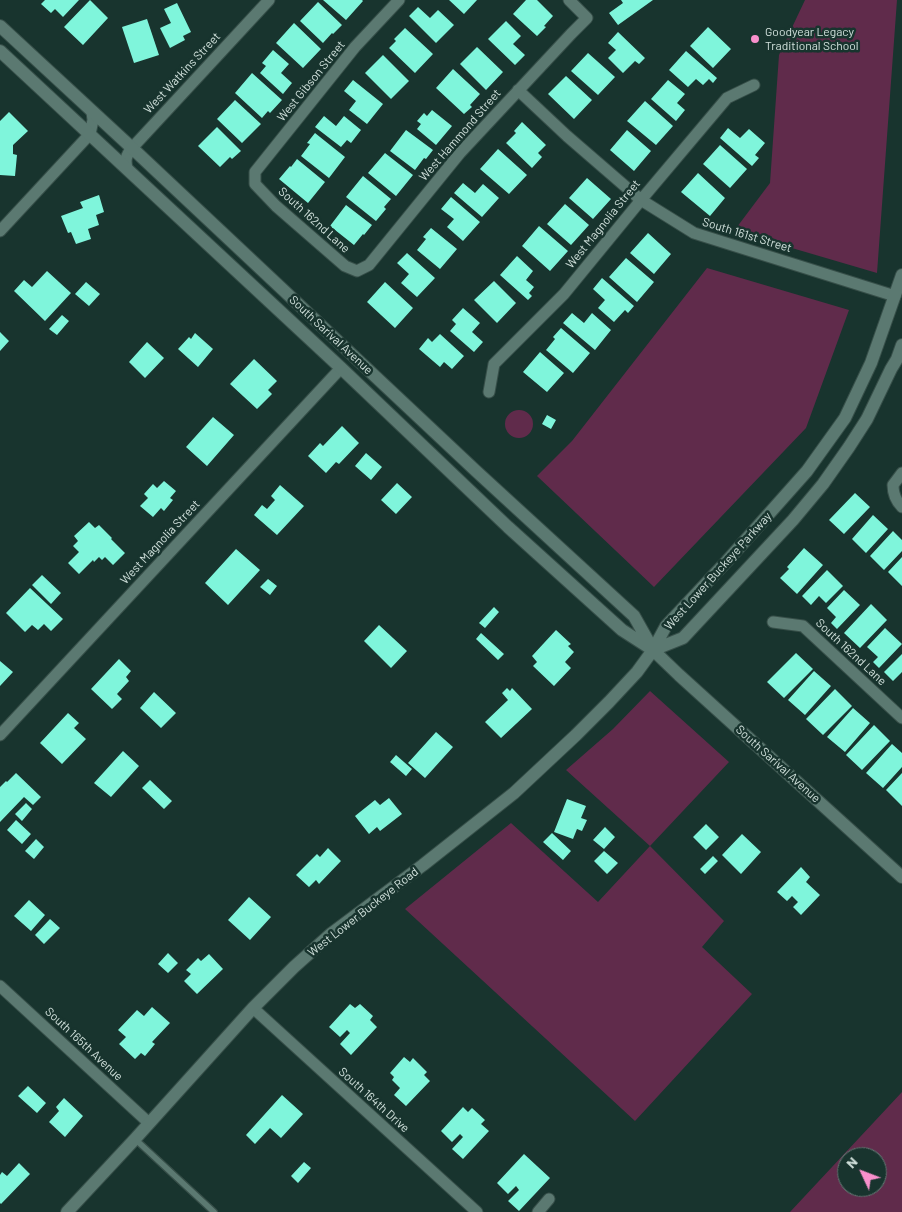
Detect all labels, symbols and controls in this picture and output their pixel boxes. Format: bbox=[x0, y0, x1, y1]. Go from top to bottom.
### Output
place label: Goodyear Legacy Traditional School bbox=[765, 25, 858, 53]
street label: West Watkins Street bbox=[141, 29, 223, 117]
marker: Goodyear Legacy Traditional School bbox=[749, 33, 761, 45]
street label: West Gibson Street bbox=[274, 38, 348, 124]
street label: West Hammond Street bbox=[416, 86, 504, 184]
street label: West Magnolia Street bbox=[563, 177, 643, 271]
street label: South 162nd Lane bbox=[275, 184, 353, 256]
street label: South 161st Street bbox=[700, 215, 794, 255]
street label: South Sarival Avenue bbox=[286, 293, 376, 377]
street label: West Magnolia Street bbox=[117, 497, 203, 587]
street label: West Lower Buckeye Parkway bbox=[661, 509, 775, 633]
street label: South 162nd Lane bbox=[813, 616, 889, 688]
street label: South Sarival Avenue bbox=[733, 722, 823, 806]
street label: West Lower Buckeye Road bbox=[305, 864, 421, 960]
street label: South 165th Avenue bbox=[42, 1004, 126, 1084]
street label: South 164th Drive bbox=[336, 1064, 412, 1136]
north arrow bbox=[837, 1147, 887, 1197]
text: N bbox=[842, 1153, 861, 1171]

